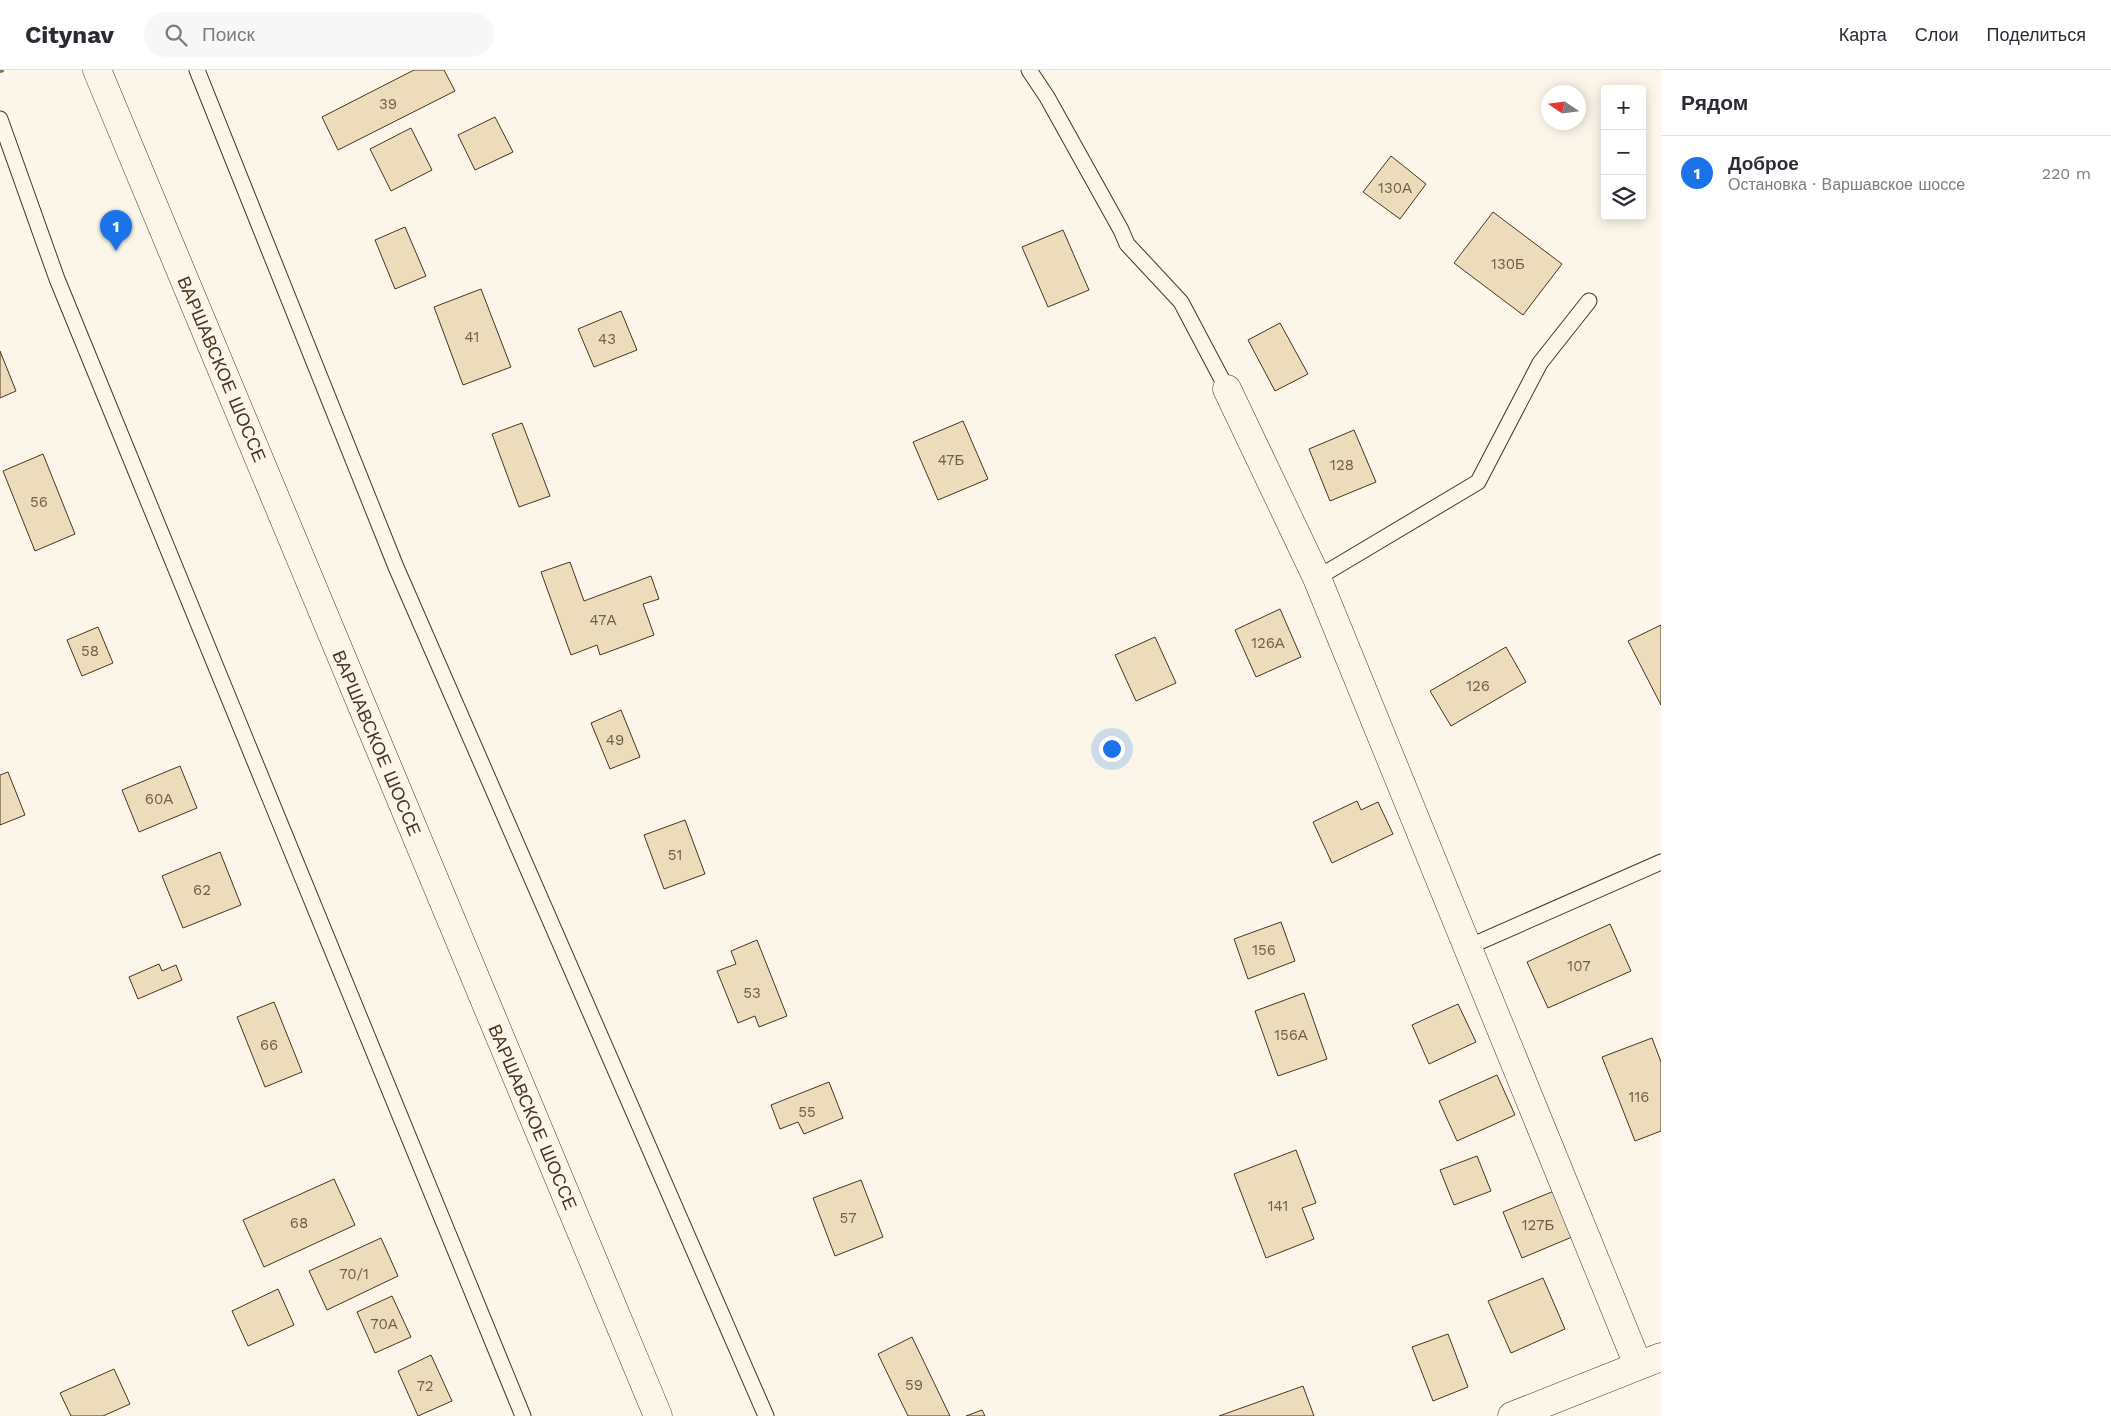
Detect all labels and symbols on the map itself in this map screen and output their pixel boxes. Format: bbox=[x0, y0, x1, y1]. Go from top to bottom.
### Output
north arrow bbox=[1541, 85, 1586, 130]
house number: 39 bbox=[379, 95, 397, 113]
house number: 130А bbox=[1378, 179, 1412, 197]
pin: 1 bbox=[100, 210, 132, 251]
house number: 130Б bbox=[1491, 255, 1525, 273]
street label: ВАРШАВСКОЕ ШОССЕ bbox=[173, 273, 271, 465]
house number: 41 bbox=[465, 328, 479, 346]
house number: 43 bbox=[598, 330, 616, 348]
house number: 47Б bbox=[938, 451, 964, 469]
house number: 128 bbox=[1330, 456, 1354, 474]
house number: 56 bbox=[30, 493, 48, 511]
house number: 47А bbox=[590, 611, 616, 629]
house number: 126А bbox=[1251, 634, 1285, 652]
house number: 58 bbox=[81, 642, 99, 660]
street label: ВАРШАВСКОЕ ШОССЕ bbox=[328, 647, 426, 839]
house number: 126 bbox=[1466, 677, 1490, 695]
house number: 49 bbox=[606, 731, 624, 749]
your location bbox=[1099, 736, 1125, 762]
house number: 60А bbox=[145, 790, 173, 808]
house number: 51 bbox=[668, 846, 682, 864]
house number: 62 bbox=[193, 881, 211, 899]
house number: 156 bbox=[1252, 941, 1276, 959]
house number: 107 bbox=[1567, 957, 1591, 975]
house number: 53 bbox=[743, 984, 761, 1002]
street label: ВАРШАВСКОЕ ШОССЕ bbox=[484, 1021, 582, 1213]
house number: 156А bbox=[1274, 1026, 1308, 1044]
house number: 66 bbox=[260, 1036, 278, 1054]
house number: 116 bbox=[1629, 1088, 1649, 1106]
house number: 55 bbox=[798, 1103, 816, 1121]
house number: 141 bbox=[1268, 1197, 1288, 1215]
house number: 57 bbox=[839, 1209, 857, 1227]
house number: 68 bbox=[290, 1214, 308, 1232]
house number: 127Б bbox=[1522, 1216, 1554, 1234]
house number: 70/1 bbox=[339, 1265, 369, 1283]
house number: 70А bbox=[370, 1315, 398, 1333]
house number: 59 bbox=[905, 1376, 923, 1394]
house number: 72 bbox=[416, 1377, 434, 1395]

